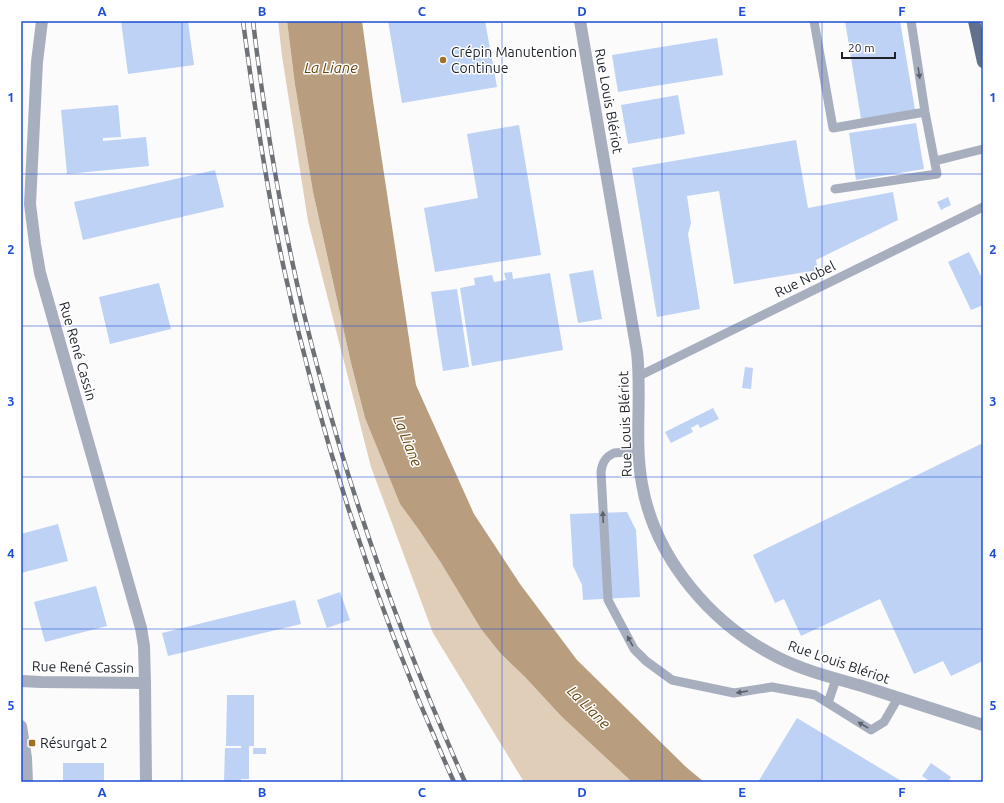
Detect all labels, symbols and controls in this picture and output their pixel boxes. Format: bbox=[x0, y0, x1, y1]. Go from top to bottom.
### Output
text: A bbox=[97, 4, 107, 18]
text: B bbox=[258, 4, 267, 18]
text: C bbox=[418, 4, 427, 18]
text: D bbox=[577, 4, 587, 18]
text: E bbox=[738, 4, 746, 18]
text: F bbox=[898, 4, 906, 18]
scale bar bbox=[842, 34, 895, 60]
text: 20 m bbox=[848, 41, 875, 54]
place label: Crépin Manutention Continue bbox=[451, 44, 577, 76]
street label: Rue Louis Blériot bbox=[592, 47, 626, 155]
marker: Crépin Manutention Continue bbox=[438, 55, 448, 65]
water label: La Liane bbox=[304, 59, 358, 76]
one-way arrow bbox=[916, 67, 922, 79]
text: 1 bbox=[7, 90, 15, 104]
text: 1 bbox=[989, 90, 997, 104]
text: 2 bbox=[7, 242, 15, 256]
text: 2 bbox=[989, 242, 997, 256]
street label: Rue Nobel bbox=[772, 257, 838, 301]
street label: Rue René Cassin bbox=[56, 300, 100, 402]
street label: Rue Louis Blériot bbox=[615, 370, 635, 477]
text: 3 bbox=[7, 394, 15, 408]
text: 3 bbox=[989, 394, 997, 408]
water label: La Liane bbox=[390, 413, 426, 469]
one-way arrow bbox=[600, 511, 607, 523]
text: 4 bbox=[7, 546, 15, 560]
text: 4 bbox=[989, 546, 997, 560]
one-way arrow bbox=[626, 635, 633, 647]
street label: Rue Louis Blériot bbox=[786, 637, 892, 687]
street label: Rue René Cassin bbox=[32, 658, 134, 676]
water label: La Liane bbox=[564, 682, 614, 732]
one-way arrow bbox=[736, 689, 748, 695]
text: 5 bbox=[7, 698, 15, 712]
text: 5 bbox=[989, 698, 997, 712]
one-way arrow bbox=[857, 721, 869, 728]
place label: Résurgat 2 bbox=[40, 735, 108, 751]
marker: Résurgat 2 bbox=[27, 738, 37, 748]
text: A bbox=[97, 785, 107, 799]
text: B bbox=[258, 785, 267, 799]
text: C bbox=[418, 785, 427, 799]
text: D bbox=[577, 785, 587, 799]
text: E bbox=[738, 785, 746, 799]
text: F bbox=[898, 785, 906, 799]

